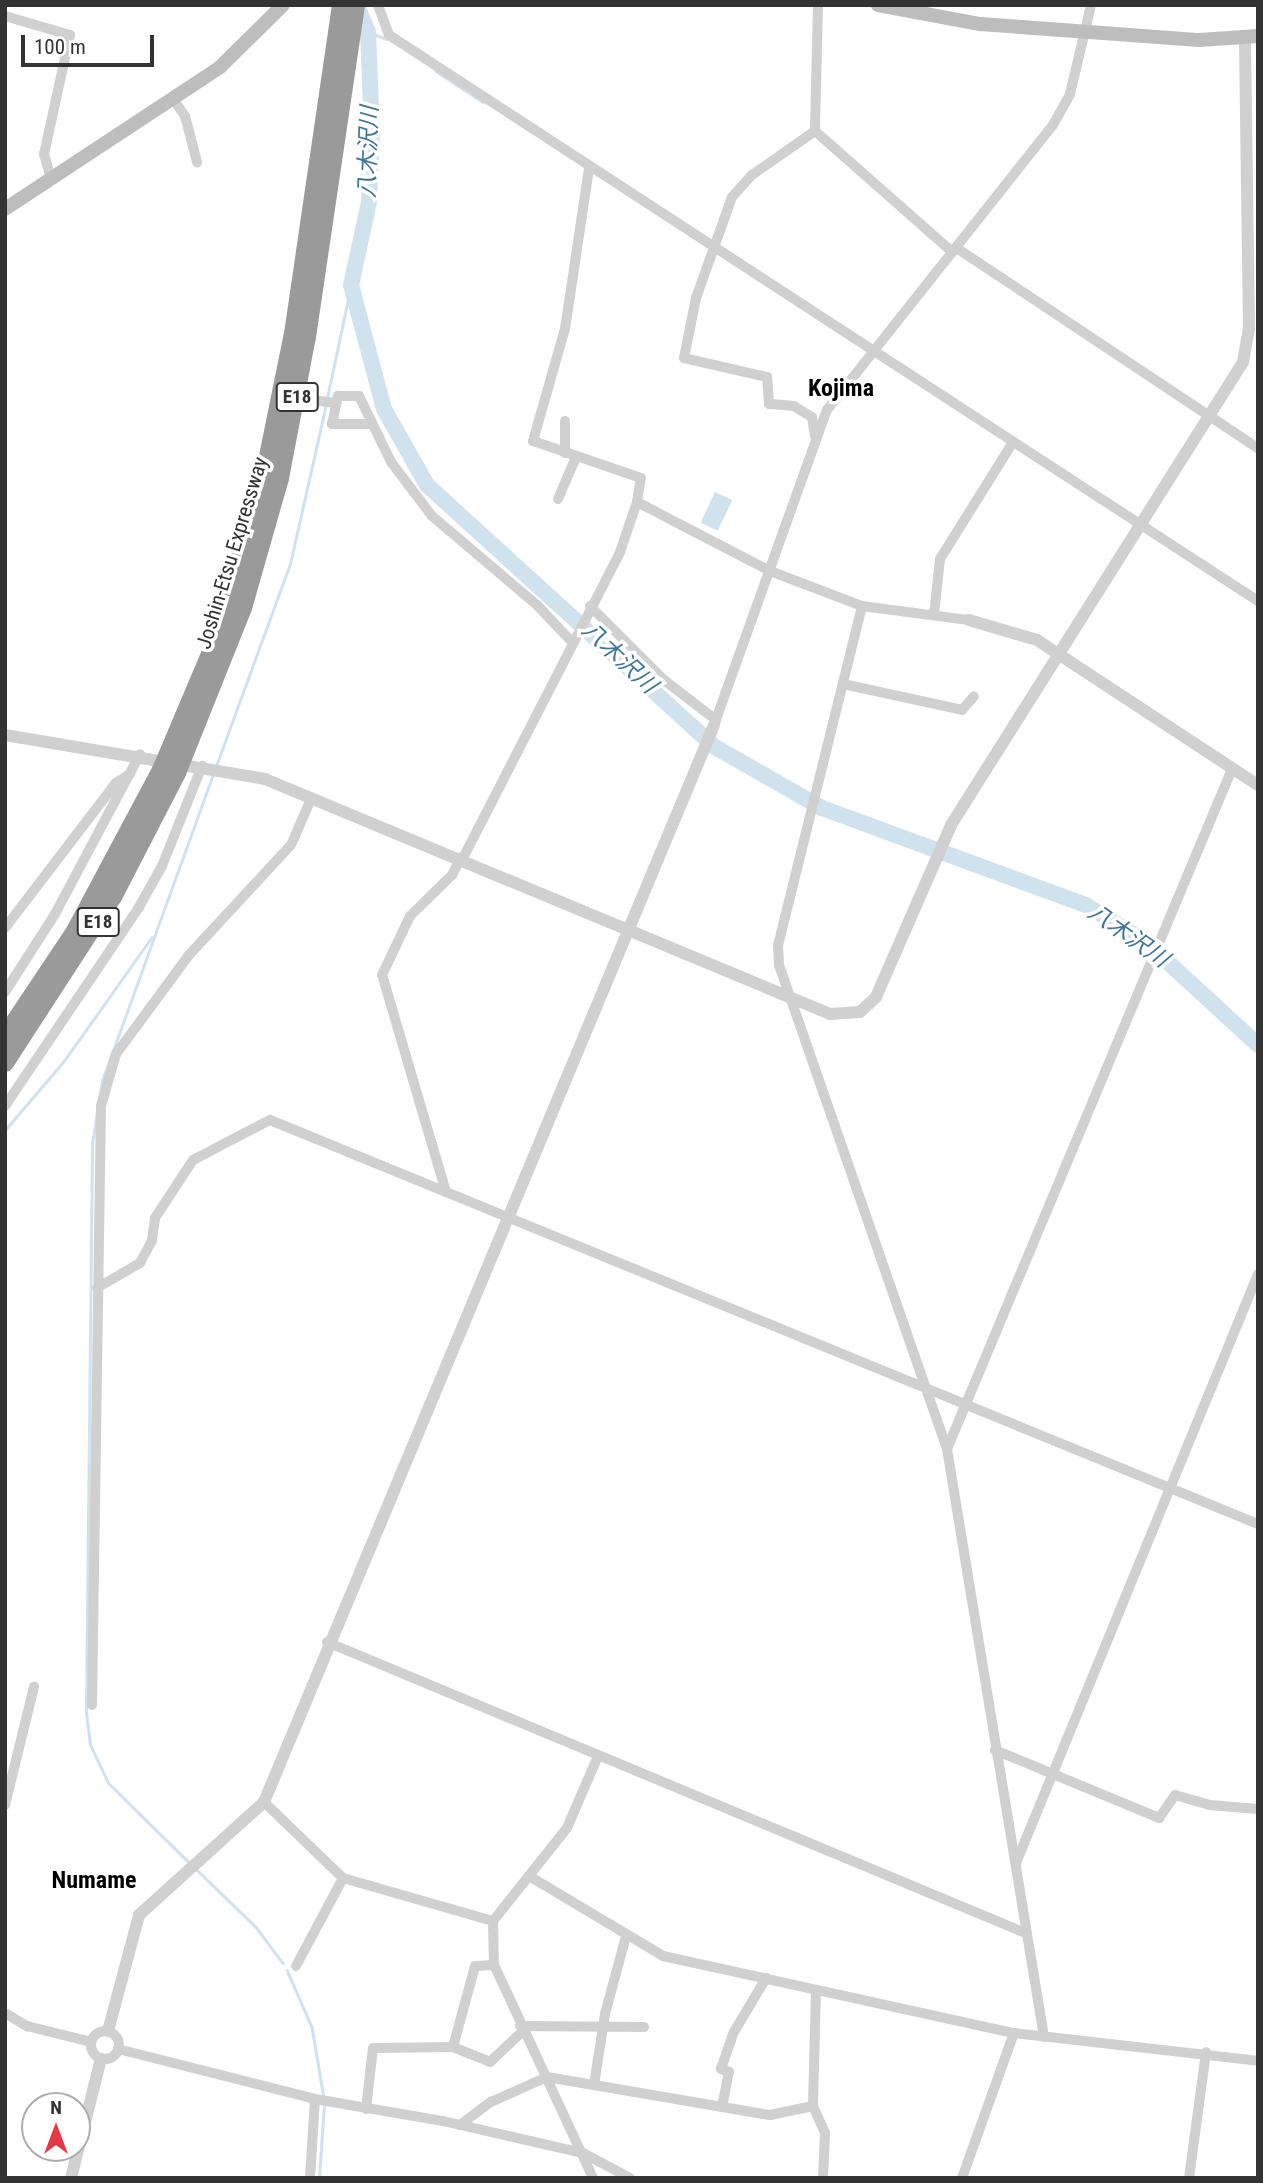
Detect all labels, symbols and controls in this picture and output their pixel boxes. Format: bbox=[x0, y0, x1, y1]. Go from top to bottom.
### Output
scale bar bbox=[24, 21, 158, 65]
text: 100 m bbox=[34, 35, 86, 59]
water label: 八木沢川 bbox=[354, 106, 384, 198]
district label: Kojima bbox=[808, 375, 874, 403]
road number: E18 bbox=[274, 382, 320, 412]
street label: Joshin-Etsu Expressway bbox=[191, 454, 273, 652]
water label: 八木沢川 bbox=[576, 617, 662, 699]
water label: 八木沢川 bbox=[1082, 898, 1174, 974]
road number: E18 bbox=[75, 906, 121, 938]
district label: Numame bbox=[52, 1867, 136, 1895]
north arrow bbox=[21, 2092, 91, 2162]
text: N bbox=[50, 2096, 62, 2119]

